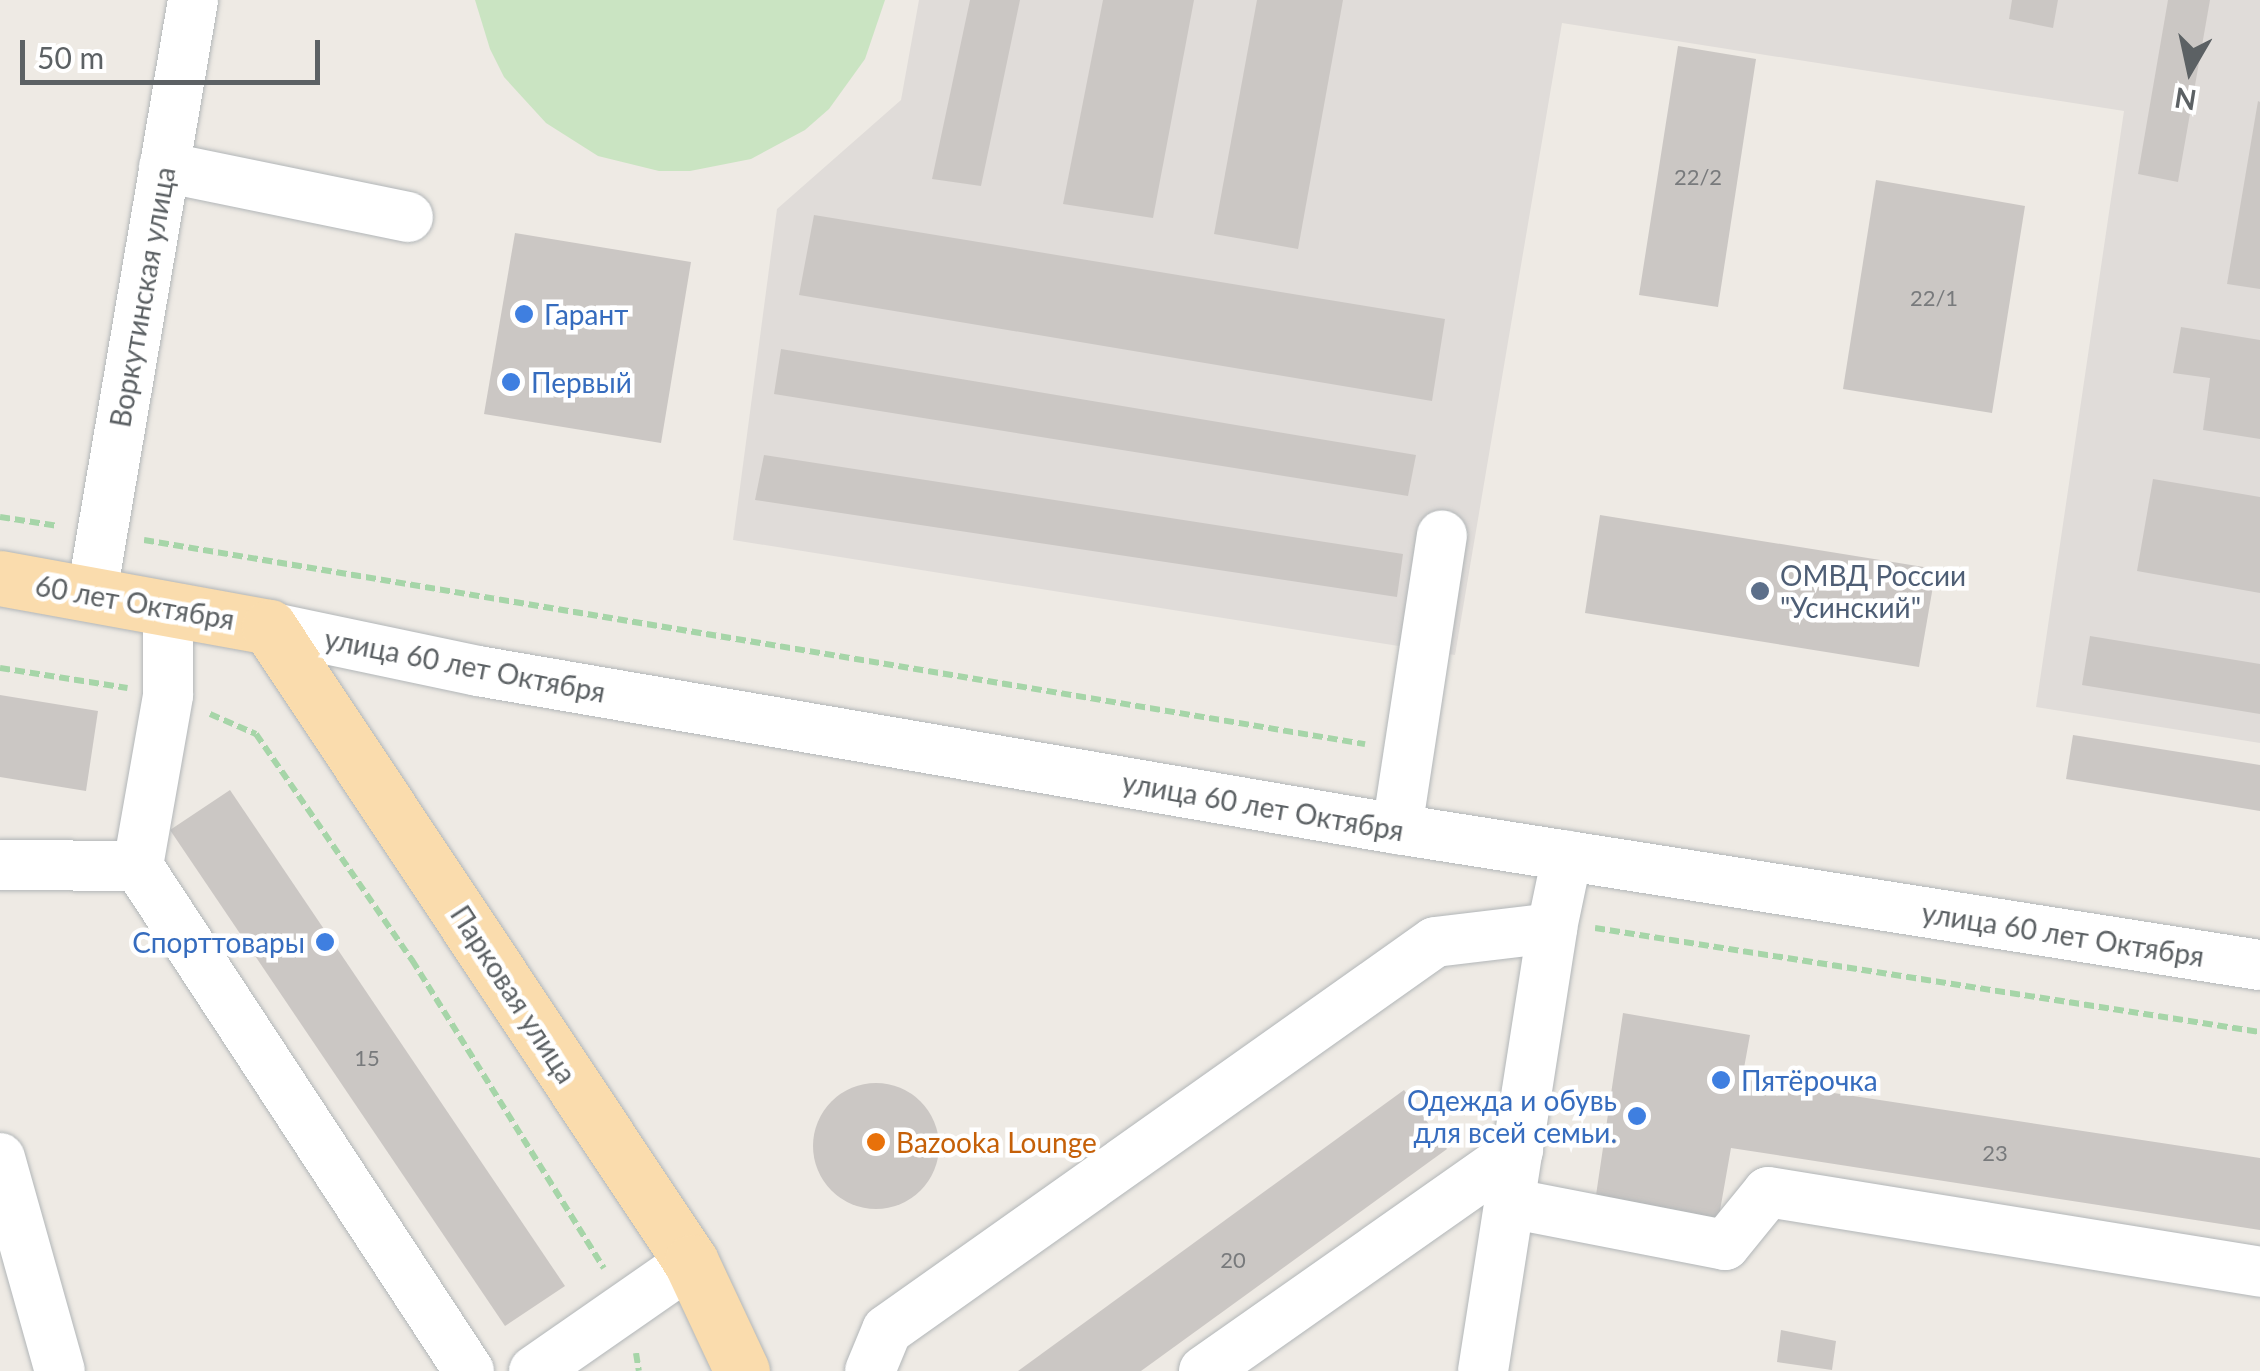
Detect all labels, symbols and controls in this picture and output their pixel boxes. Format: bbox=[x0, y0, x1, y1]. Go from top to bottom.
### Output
scale bar bbox=[25, 20, 325, 82]
north arrow bbox=[2140, 20, 2240, 120]
text: 50 m bbox=[37, 39, 104, 75]
text: N bbox=[2172, 81, 2199, 118]
street label: Воркутинская улица bbox=[103, 164, 181, 430]
house number: 22/2 bbox=[1674, 164, 1722, 190]
house number: 22/1 bbox=[1910, 285, 1958, 311]
place label: Гарант bbox=[544, 297, 628, 331]
marker: Гарант bbox=[513, 303, 535, 325]
place label: Первый bbox=[531, 365, 632, 399]
marker: Первый bbox=[500, 371, 522, 393]
place label: ОМВД России "Усинский" bbox=[1780, 558, 1966, 624]
street label: 60 лет Октября bbox=[33, 568, 237, 636]
marker: ОМВД России "Усинский" bbox=[1749, 580, 1771, 602]
street label: улица 60 лет Октября bbox=[322, 621, 608, 709]
street label: улица 60 лет Октября bbox=[1120, 765, 1406, 847]
street label: улица 60 лет Октября bbox=[1919, 895, 2207, 973]
street label: Парковая улица bbox=[444, 899, 584, 1089]
place label: Спорттовары bbox=[132, 925, 305, 959]
marker: Спорттовары bbox=[314, 931, 336, 953]
house number: 15 bbox=[354, 1045, 380, 1071]
place label: Пятёрочка bbox=[1741, 1063, 1878, 1097]
marker: Пятёрочка bbox=[1710, 1069, 1732, 1091]
place label: Одежда и обувь для всей семьи. bbox=[1407, 1083, 1617, 1149]
marker: Одежда и обувь для всей семьи. bbox=[1626, 1105, 1648, 1127]
place label: Bazooka Lounge bbox=[896, 1125, 1097, 1159]
marker: Bazooka Lounge bbox=[865, 1131, 887, 1153]
house number: 23 bbox=[1982, 1140, 2008, 1166]
house number: 20 bbox=[1220, 1247, 1246, 1273]

